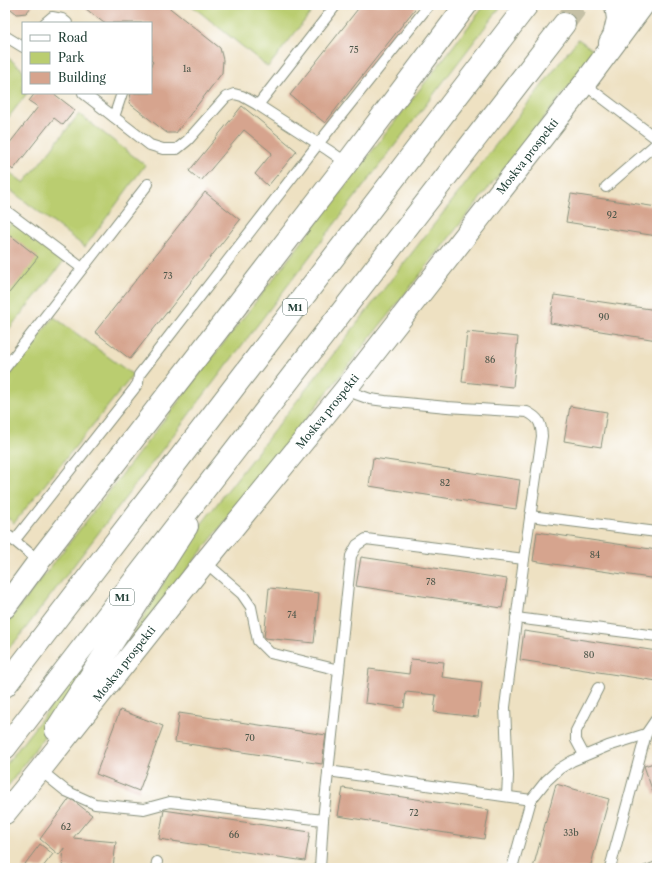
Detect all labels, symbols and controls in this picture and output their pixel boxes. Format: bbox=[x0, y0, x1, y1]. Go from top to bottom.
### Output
legend bbox=[22, 22, 152, 94]
text: Road bbox=[58, 30, 88, 45]
house number: 75 bbox=[349, 44, 359, 55]
text: Park bbox=[58, 50, 85, 65]
house number: 1a bbox=[183, 63, 192, 74]
text: Building bbox=[58, 70, 106, 85]
street label: Moskva prospekti bbox=[493, 115, 562, 197]
house number: 92 bbox=[607, 209, 617, 220]
house number: 73 bbox=[163, 270, 173, 281]
road number: M1 bbox=[283, 299, 307, 315]
house number: 90 bbox=[599, 311, 610, 322]
house number: 86 bbox=[485, 354, 495, 365]
street label: Moskva prospekti bbox=[293, 371, 362, 452]
house number: 82 bbox=[440, 477, 450, 488]
house number: 84 bbox=[590, 549, 600, 560]
house number: 78 bbox=[426, 576, 436, 587]
road number: M1 bbox=[110, 589, 134, 605]
house number: 74 bbox=[287, 609, 297, 620]
street label: Moskva prospekti bbox=[90, 623, 159, 704]
house number: 80 bbox=[583, 649, 595, 660]
house number: 70 bbox=[245, 732, 255, 743]
house number: 72 bbox=[409, 807, 419, 818]
house number: 62 bbox=[61, 821, 71, 832]
house number: 33b bbox=[563, 827, 579, 838]
house number: 66 bbox=[229, 829, 239, 840]

